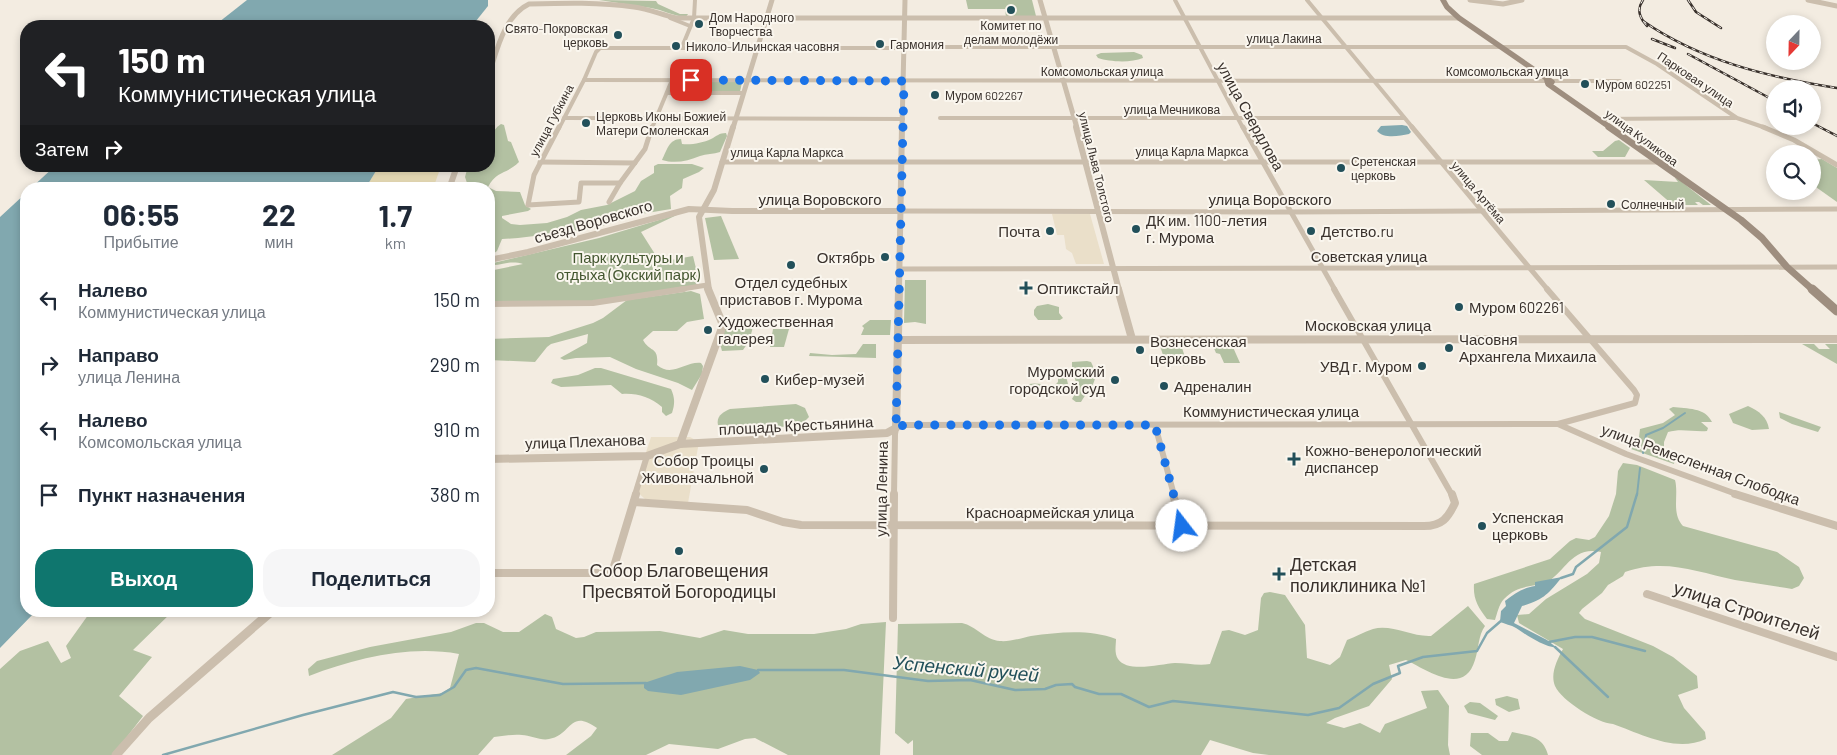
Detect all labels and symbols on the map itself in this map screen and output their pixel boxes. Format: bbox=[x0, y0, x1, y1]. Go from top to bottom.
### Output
marker: Комитет по делам молодёжи bbox=[1005, 4, 1017, 16]
place label: Дом Народного Творчества bbox=[709, 10, 794, 39]
north arrow bbox=[1766, 15, 1821, 70]
marker: Дом Народного Творчества bbox=[693, 18, 705, 30]
place label: Комитет по делам молодёжи bbox=[964, 18, 1058, 47]
place label: Свято-Покровская церковь bbox=[505, 21, 608, 50]
marker: Свято-Покровская церковь bbox=[612, 29, 624, 41]
street label: улица Лакина bbox=[1246, 31, 1322, 46]
place label: Гармония bbox=[890, 37, 944, 52]
marker: Гармония bbox=[874, 38, 886, 50]
place label: Николо-Ильинская часовня bbox=[686, 39, 839, 53]
marker: Николо-Ильинская часовня bbox=[670, 40, 682, 52]
street label: Парковая улица bbox=[1655, 48, 1737, 111]
pin bbox=[670, 59, 712, 101]
street label: улица Свердлова bbox=[1214, 59, 1289, 174]
street label: Комсомольская улица bbox=[1041, 64, 1164, 79]
street label: Комсомольская улица bbox=[1446, 64, 1569, 79]
place label: Муром 602251 bbox=[1595, 77, 1671, 92]
marker: Муром 602251 bbox=[1579, 78, 1591, 90]
street label: улица Губкина bbox=[526, 81, 577, 159]
place label: Муром 602267 bbox=[945, 88, 1023, 103]
marker: Муром 602267 bbox=[929, 89, 941, 101]
street label: улица Мечникова bbox=[1124, 102, 1220, 117]
street label: улица Куликова bbox=[1602, 106, 1681, 169]
place label: Церковь Иконы Божией Матери Смоленская bbox=[596, 109, 726, 138]
street label: улица Льва Толстого bbox=[1076, 110, 1118, 224]
marker: Церковь Иконы Божией Матери Смоленская bbox=[580, 117, 592, 129]
street label: улица Карла Маркса bbox=[1136, 144, 1249, 159]
street label: улица Карла Маркса bbox=[731, 145, 844, 160]
place label: Сретенская церковь bbox=[1351, 154, 1416, 183]
street label: улица Артёма bbox=[1448, 158, 1509, 227]
marker: Сретенская церковь bbox=[1335, 162, 1347, 174]
street label: улица Воровского bbox=[758, 190, 882, 208]
street label: улица Воровского bbox=[1208, 190, 1332, 208]
street label: съезд Воровского bbox=[532, 196, 654, 246]
place label: Солнечный bbox=[1621, 197, 1684, 211]
marker: Солнечный bbox=[1605, 198, 1617, 210]
place label: ДК им. 1100-летия г. Мурома bbox=[1146, 211, 1267, 246]
place label: Почта bbox=[998, 222, 1041, 240]
place label: Детство.ru bbox=[1321, 222, 1394, 240]
marker: ДК им. 1100-летия г. Мурома bbox=[1130, 223, 1142, 235]
marker: Почта bbox=[1044, 225, 1056, 237]
marker: Детство.ru bbox=[1305, 225, 1317, 237]
street label: Советская улица bbox=[1311, 247, 1428, 265]
park label: Парк культуры и отдыха (Окский парк) bbox=[556, 248, 700, 283]
place label: Октябрь bbox=[817, 248, 875, 266]
marker: Октябрь bbox=[879, 251, 891, 263]
marker: Отдел судебных приставов г. Мурома bbox=[785, 259, 797, 271]
place label: Отдел судебных приставов г. Мурома bbox=[720, 273, 863, 308]
place label: Оптикстайл bbox=[1037, 279, 1118, 297]
marker: Оптикстайл bbox=[1019, 281, 1033, 295]
place label: Муром 602261 bbox=[1469, 298, 1564, 316]
marker: Муром 602261 bbox=[1453, 301, 1465, 313]
place label: Художественная галерея bbox=[718, 312, 834, 347]
street label: Московская улица bbox=[1305, 316, 1432, 334]
marker: Художественная галерея bbox=[702, 324, 714, 336]
place label: Часовня Архангела Михаила bbox=[1459, 330, 1597, 365]
place label: Вознесенская церковь bbox=[1150, 332, 1247, 367]
marker: Часовня Архангела Михаила bbox=[1443, 342, 1455, 354]
marker: Вознесенская церковь bbox=[1134, 344, 1146, 356]
place label: УВД г. Муром bbox=[1320, 357, 1412, 375]
marker: УВД г. Муром bbox=[1416, 360, 1428, 372]
place label: Муромский городской суд bbox=[1009, 362, 1105, 397]
place label: Кибер-музей bbox=[775, 370, 865, 388]
marker: Кибер-музей bbox=[759, 373, 771, 385]
marker: Муромский городской суд bbox=[1109, 374, 1121, 386]
place label: Адреналин bbox=[1174, 377, 1251, 395]
marker: Адреналин bbox=[1158, 380, 1170, 392]
street label: Коммунистическая улица bbox=[1183, 402, 1360, 420]
street label: площадь Крестьянина bbox=[718, 412, 874, 438]
street label: улица Ремесленная Слободка bbox=[1599, 420, 1803, 509]
street label: улица Плеханова bbox=[525, 430, 646, 452]
street label: улица Ленина bbox=[871, 440, 891, 537]
place label: Кожно-венерологический диспансер bbox=[1305, 441, 1482, 476]
place label: Собор Троицы Живоначальной bbox=[642, 451, 754, 486]
marker: Кожно-венерологический диспансер bbox=[1287, 452, 1301, 466]
marker: Собор Троицы Живоначальной bbox=[758, 463, 770, 475]
position arrow bbox=[1155, 499, 1207, 551]
street label: Красноармейская улица bbox=[966, 503, 1135, 521]
place label: Успенская церковь bbox=[1492, 508, 1564, 543]
marker: Успенская церковь bbox=[1476, 520, 1488, 532]
marker: Собор Благовещения Пресвятой Богородицы bbox=[673, 545, 685, 557]
place label: Детская поликлиника №1 bbox=[1290, 553, 1426, 596]
place label: Собор Благовещения Пресвятой Богородицы bbox=[582, 559, 776, 602]
marker: Детская поликлиника №1 bbox=[1272, 567, 1286, 581]
street label: улица Строителей bbox=[1671, 576, 1823, 644]
water label: Успенский ручей bbox=[891, 650, 1040, 686]

